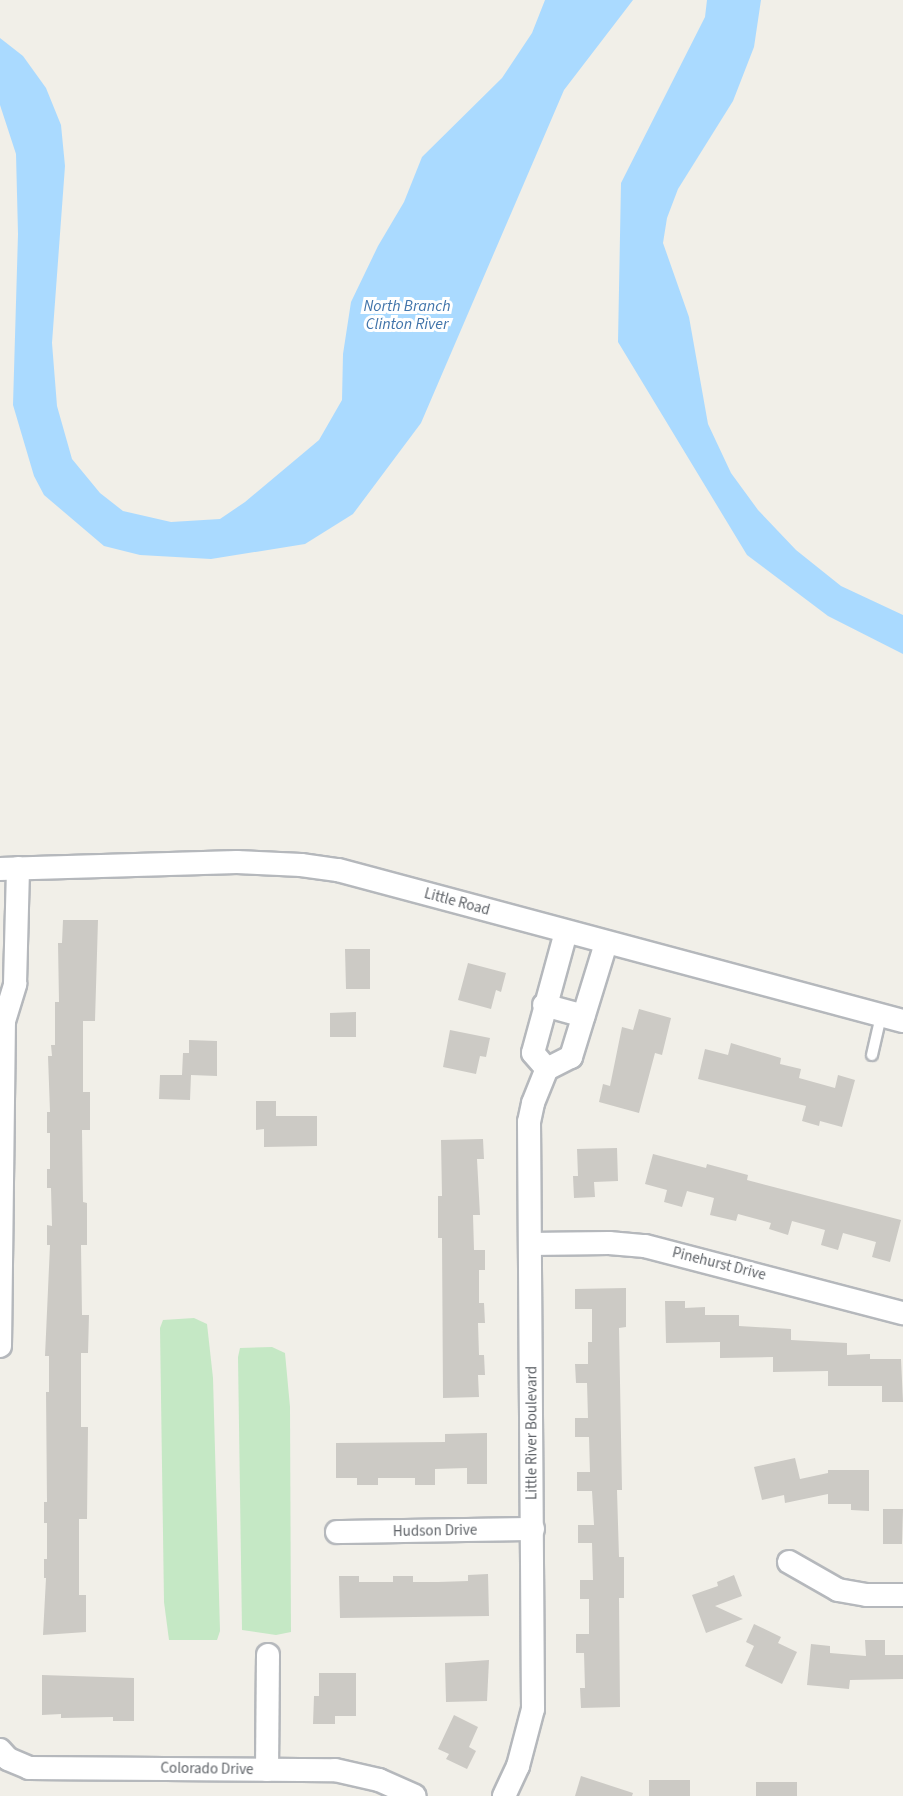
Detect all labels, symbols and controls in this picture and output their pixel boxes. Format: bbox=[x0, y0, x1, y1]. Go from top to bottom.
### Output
water label: North Branch Clinton River bbox=[363, 296, 451, 334]
street label: Little Road bbox=[422, 885, 492, 919]
street label: Pinehurst Drive bbox=[670, 1244, 768, 1284]
street label: Little River Boulevard bbox=[523, 1366, 541, 1500]
street label: Hudson Drive bbox=[393, 1521, 477, 1541]
street label: Colorado Drive bbox=[160, 1759, 254, 1779]

